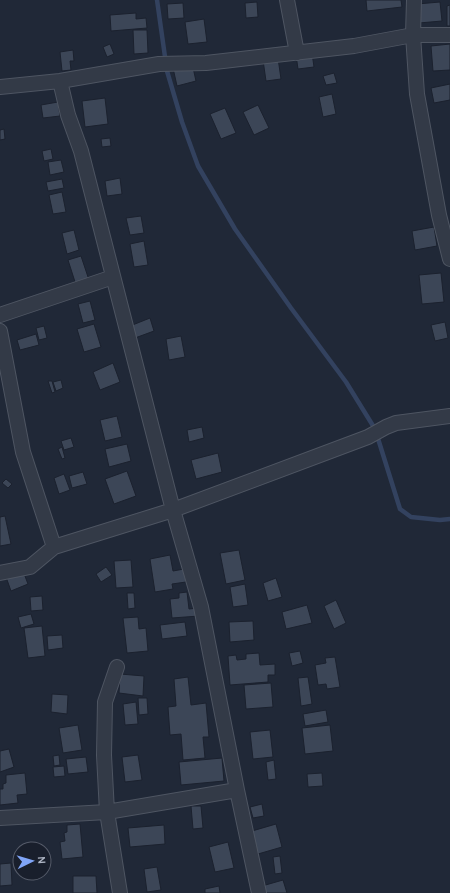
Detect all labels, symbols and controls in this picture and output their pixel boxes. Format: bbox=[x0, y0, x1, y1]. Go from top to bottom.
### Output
north arrow bbox=[12, 841, 52, 881]
text: N bbox=[35, 856, 48, 865]

